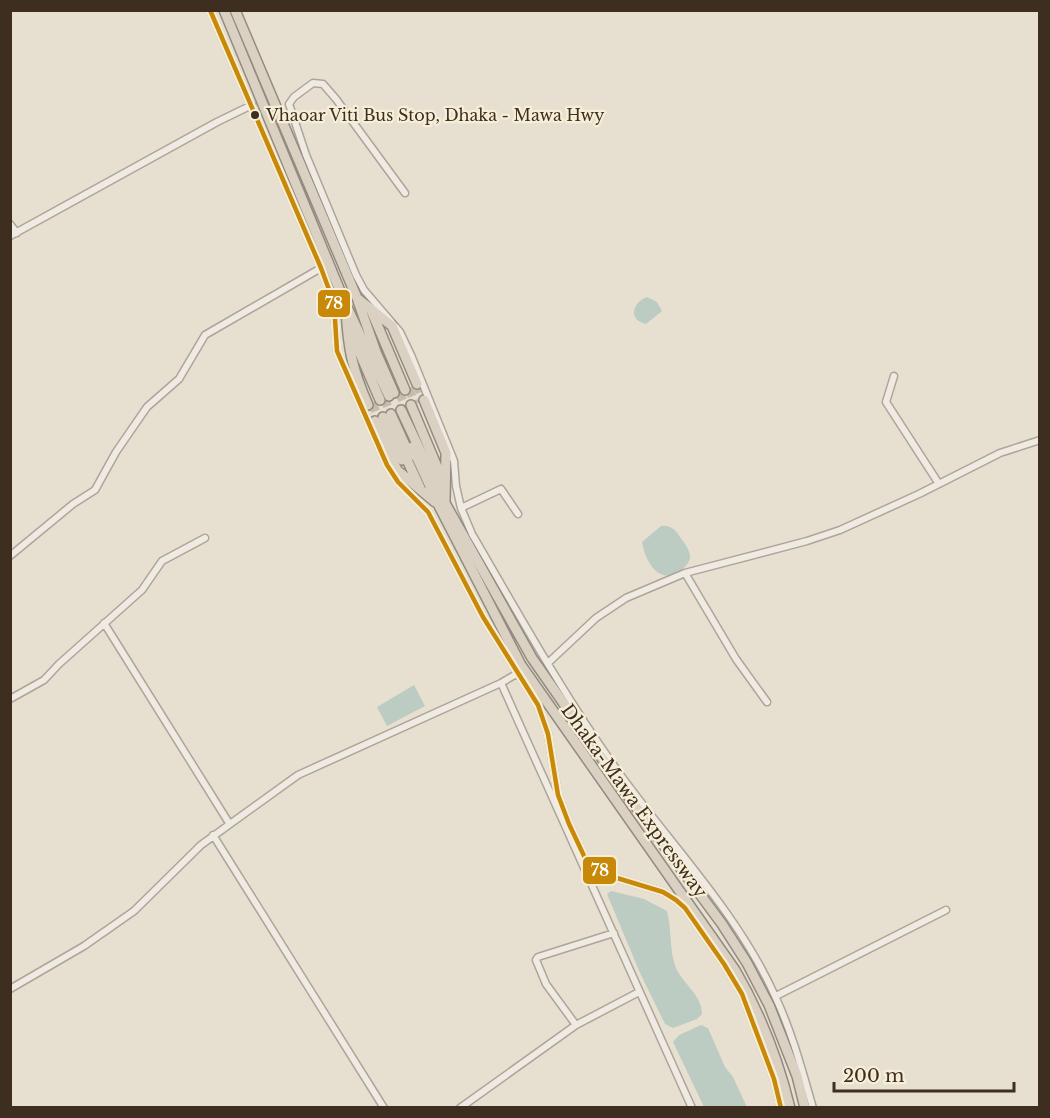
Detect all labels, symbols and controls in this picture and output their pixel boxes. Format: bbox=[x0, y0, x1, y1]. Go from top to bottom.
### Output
place label: Vhaoar Viti Bus Stop, Dhaka - Mawa Hwy bbox=[265, 105, 605, 125]
marker: Vhaoar Viti Bus Stop, Dhaka - Mawa Hwy bbox=[249, 109, 261, 121]
line badge: 78 bbox=[317, 289, 351, 318]
text: 78 bbox=[325, 293, 343, 313]
street label: Dhaka-Mawa Expressway bbox=[556, 700, 712, 903]
line badge: 78 bbox=[582, 856, 617, 885]
text: 78 bbox=[591, 860, 609, 880]
scale bar bbox=[834, 1055, 1014, 1093]
text: 200 m bbox=[843, 1065, 904, 1087]

